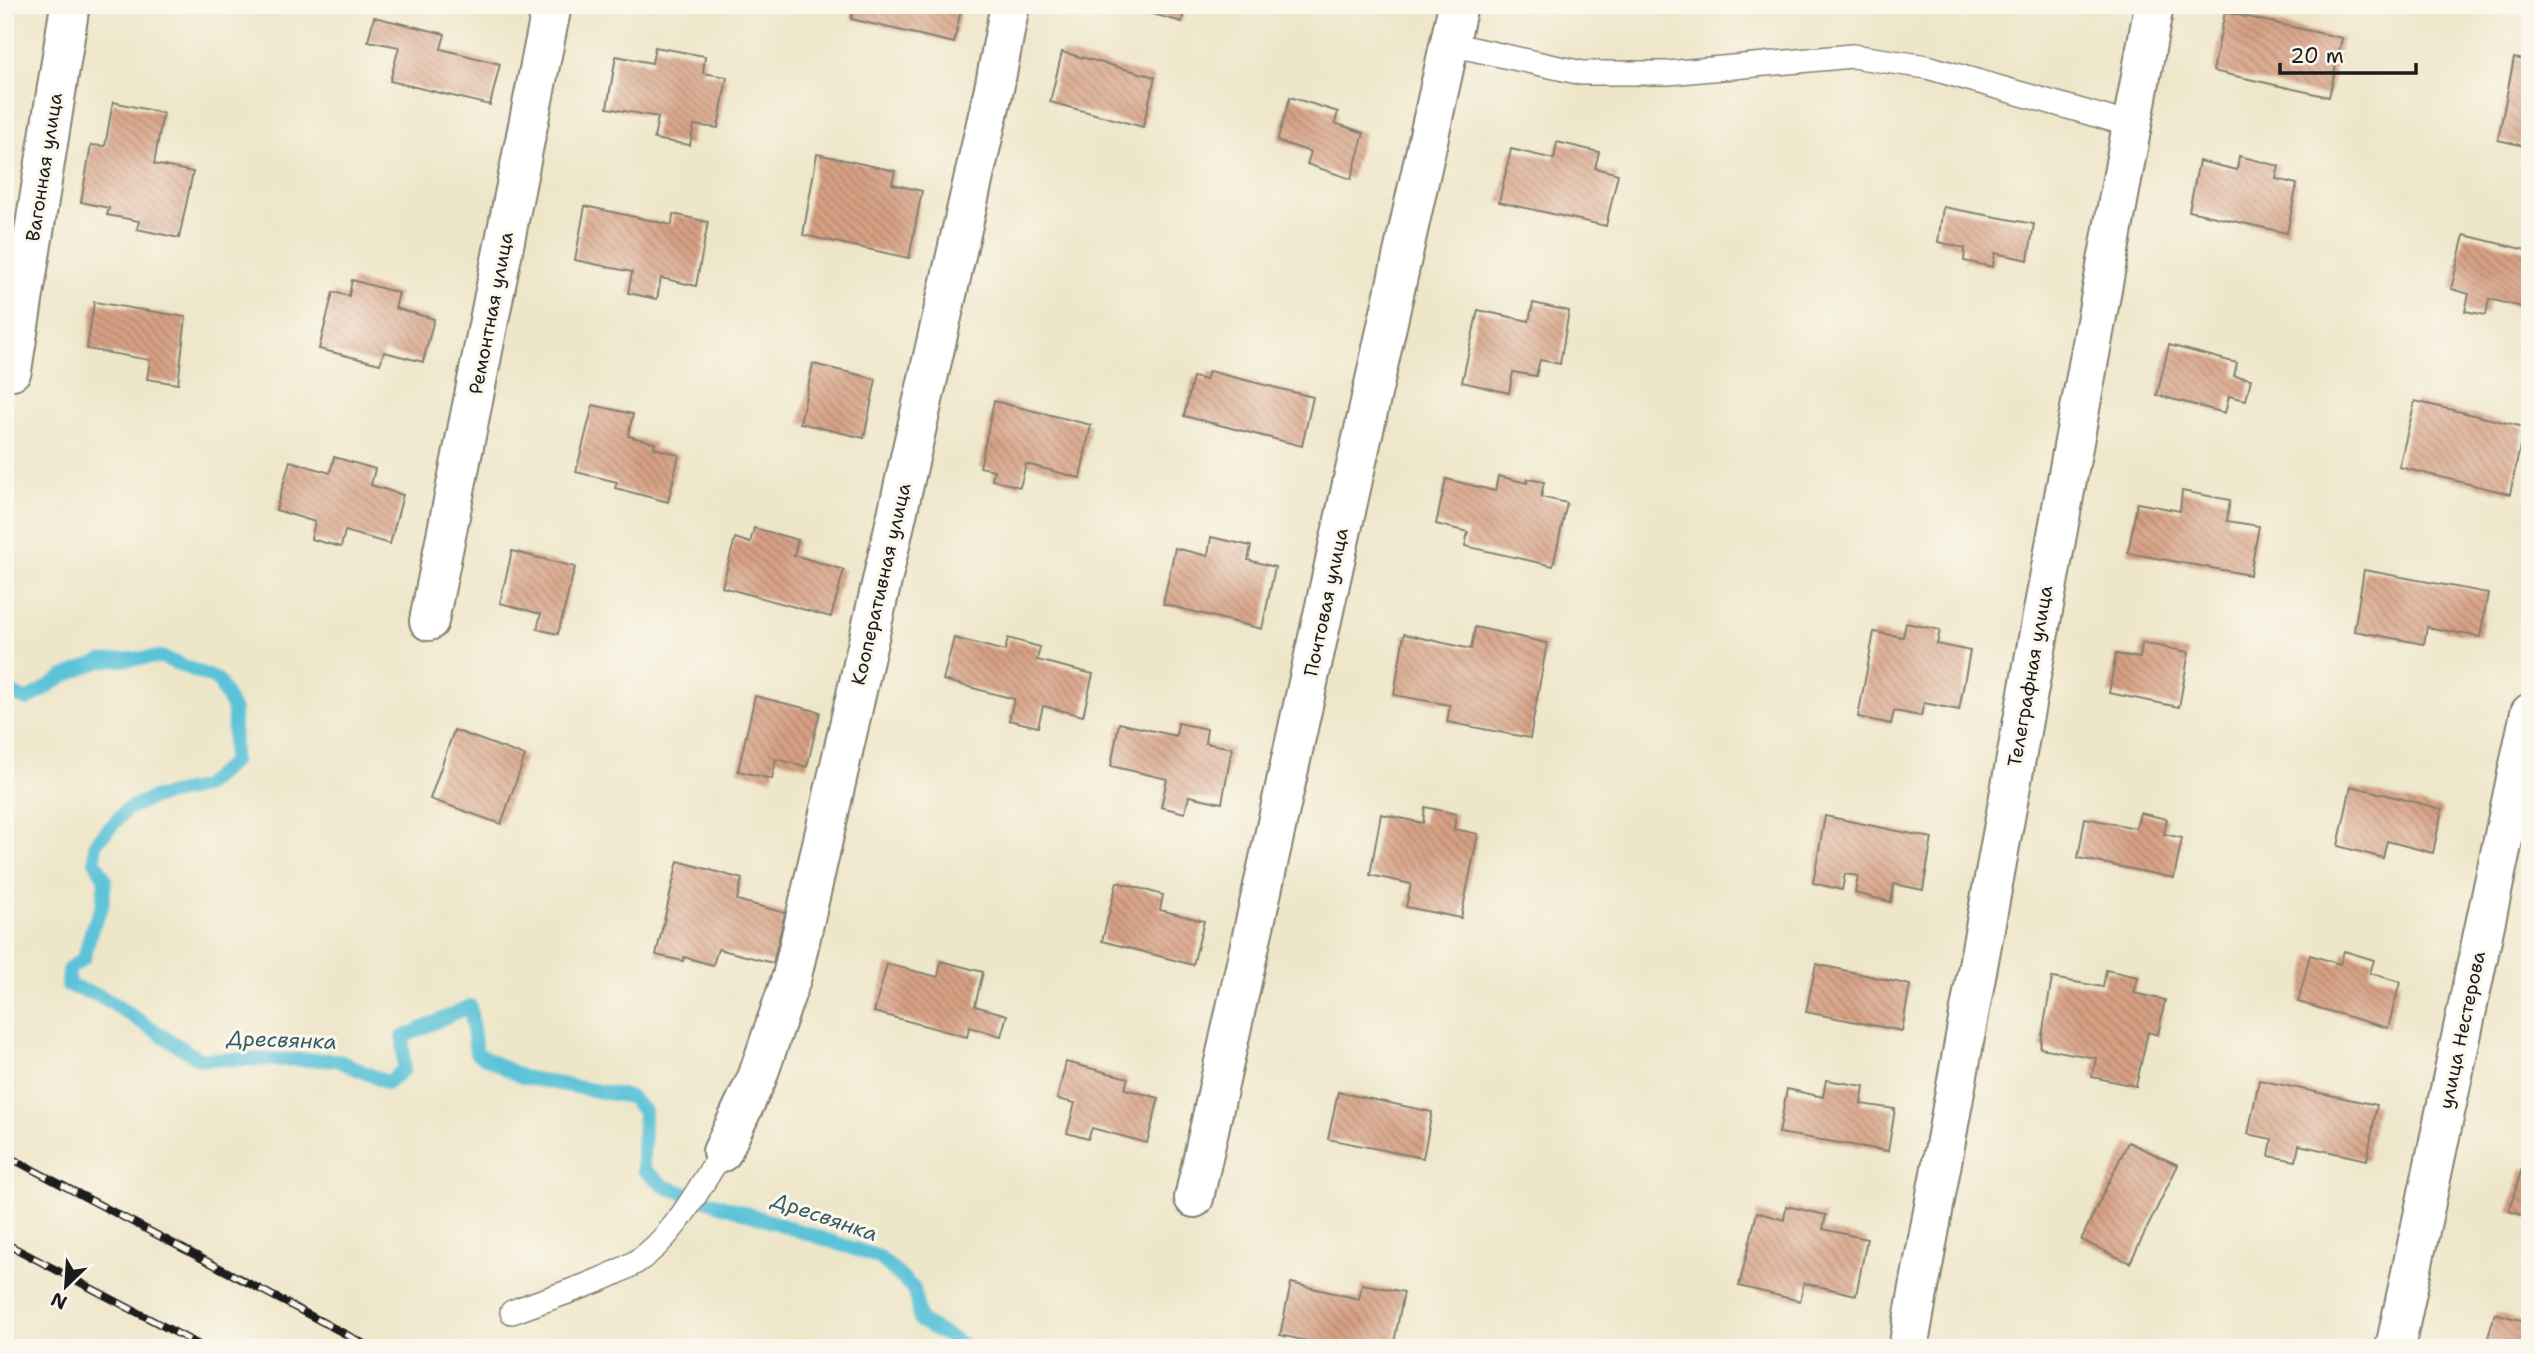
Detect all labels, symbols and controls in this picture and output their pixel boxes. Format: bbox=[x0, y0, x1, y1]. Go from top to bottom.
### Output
scale bar bbox=[2280, 32, 2416, 76]
text: 20 m bbox=[2290, 42, 2344, 70]
street label: Вагонная улица bbox=[20, 91, 68, 243]
street label: Ремонтная улица bbox=[463, 229, 519, 396]
street label: Кооперативная улица bbox=[846, 480, 916, 687]
street label: Почтовая улица bbox=[1298, 525, 1354, 678]
street label: Телеграфная улица bbox=[2002, 583, 2058, 769]
street label: улица Нестерова bbox=[2433, 949, 2491, 1111]
water label: Дресвянка bbox=[225, 1024, 337, 1056]
water label: Дресвянка bbox=[767, 1185, 881, 1248]
north arrow bbox=[32, 1252, 102, 1322]
text: N bbox=[47, 1286, 71, 1315]

